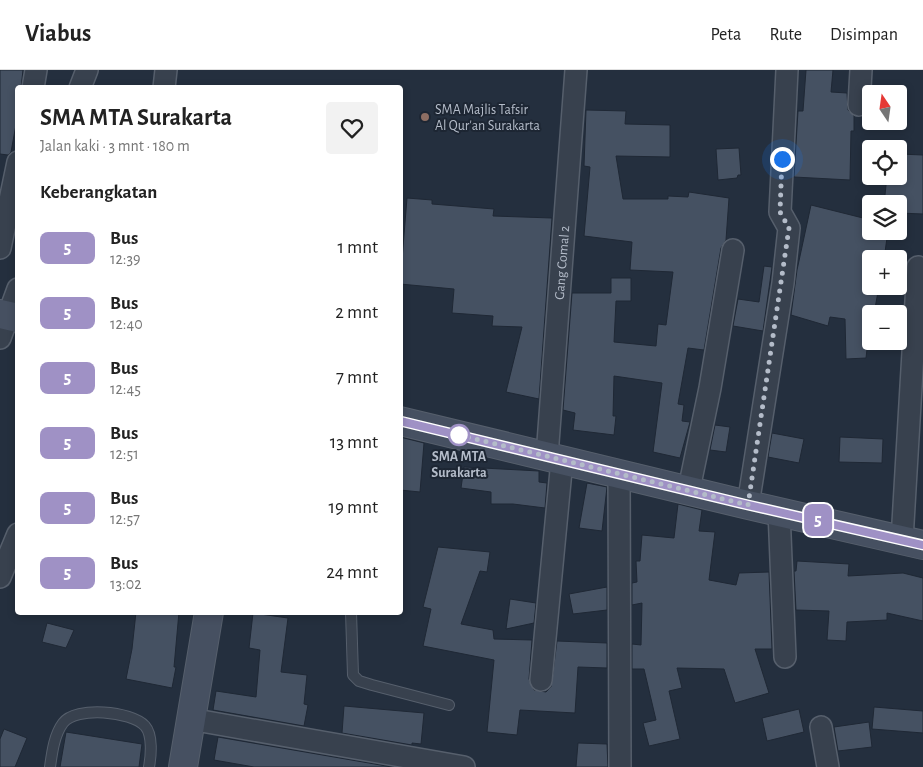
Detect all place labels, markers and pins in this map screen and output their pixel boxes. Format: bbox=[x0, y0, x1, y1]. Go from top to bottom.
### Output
place label: SMA Majlis Tafsir Al Qur'an Surakarta bbox=[435, 103, 541, 133]
marker: SMA Majlis Tafsir Al Qur'an Surakarta bbox=[419, 111, 431, 123]
marker: SMA MTA Surakarta bbox=[448, 424, 470, 446]
place label: SMA MTA Surakarta bbox=[431, 450, 487, 480]

